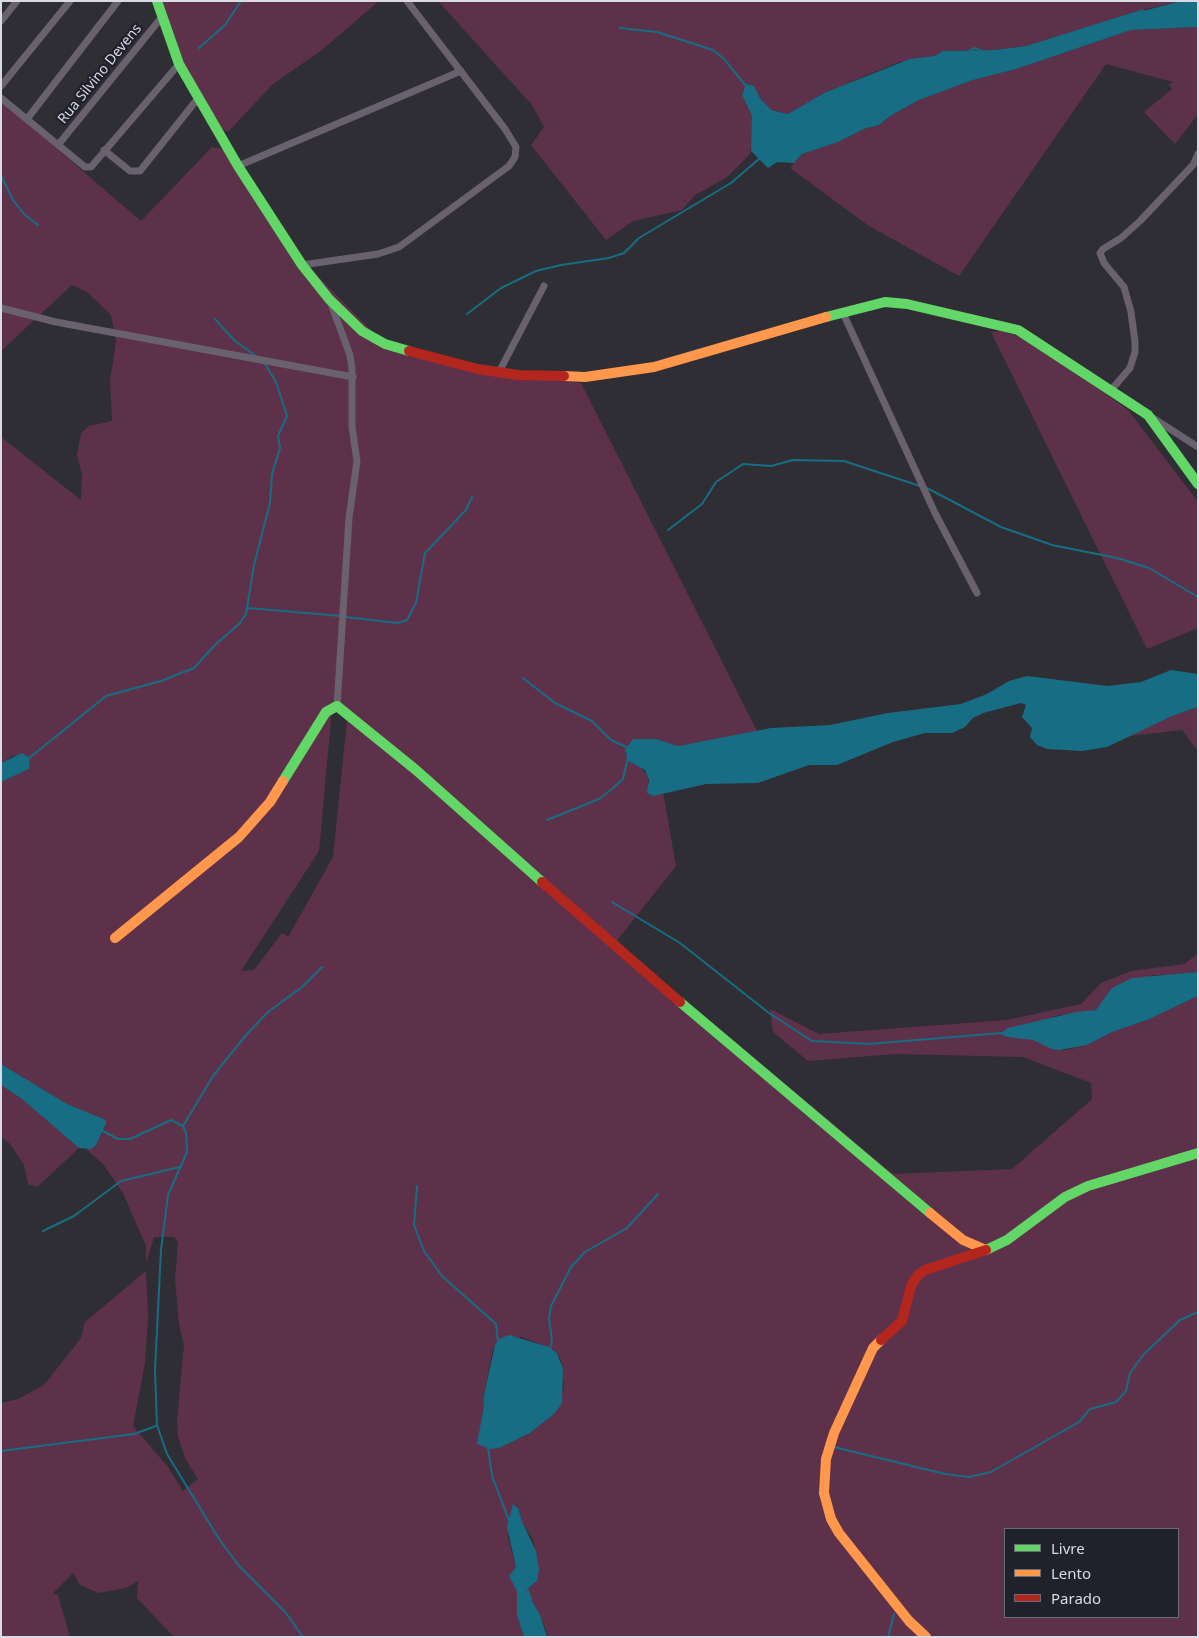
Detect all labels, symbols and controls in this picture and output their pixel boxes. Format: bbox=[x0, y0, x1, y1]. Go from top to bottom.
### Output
street label: Rua Silvino Devens bbox=[55, 21, 145, 127]
legend bbox=[1004, 1528, 1179, 1618]
text: Livre bbox=[1051, 1538, 1085, 1558]
text: Lento bbox=[1051, 1563, 1091, 1583]
text: Parado bbox=[1051, 1588, 1101, 1608]

